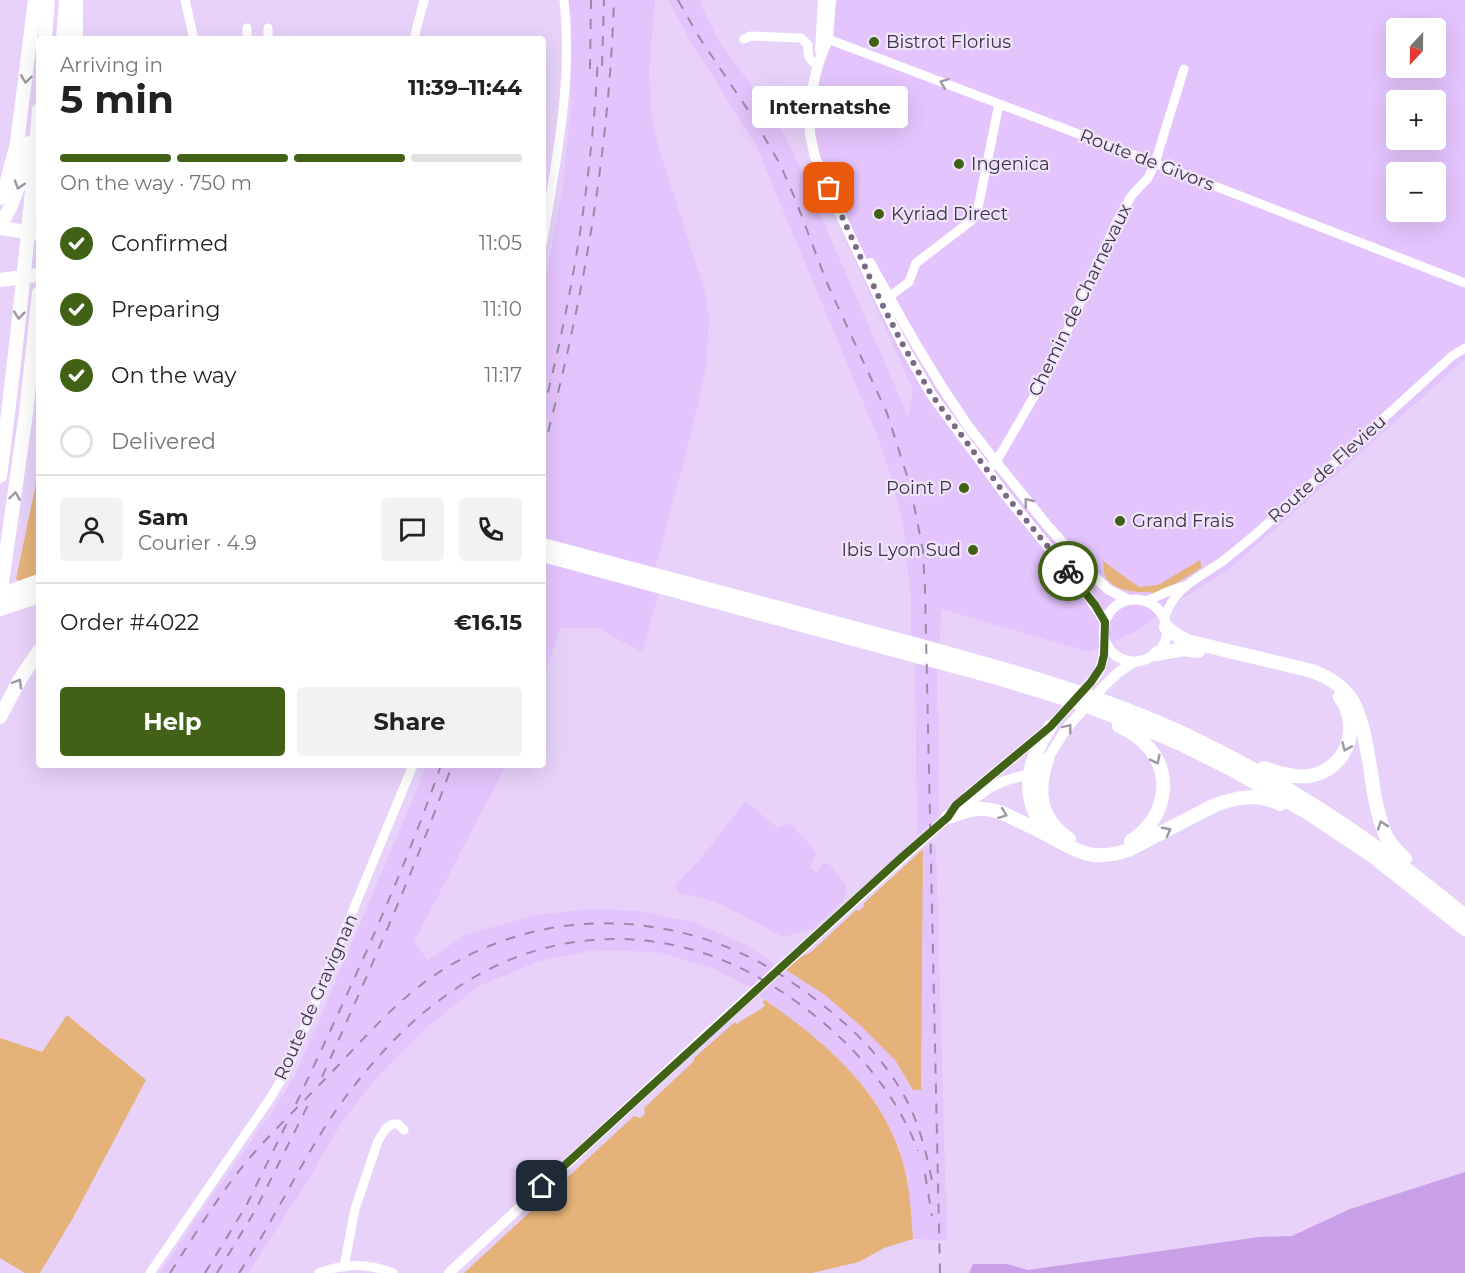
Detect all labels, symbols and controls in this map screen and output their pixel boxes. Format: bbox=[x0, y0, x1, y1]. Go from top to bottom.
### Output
north arrow bbox=[1386, 18, 1446, 78]
map controls bbox=[1386, 18, 1446, 222]
place label: Bistrot Florius bbox=[886, 31, 1011, 53]
marker: Bistrot Florius bbox=[867, 35, 881, 49]
text: Arriving in bbox=[60, 53, 163, 77]
one-way arrow bbox=[20, 74, 32, 83]
text: 11:39–11:44 bbox=[408, 74, 522, 101]
text: 5 min bbox=[60, 75, 174, 123]
one-way arrow bbox=[939, 78, 950, 91]
callout: Internatshe bbox=[751, 86, 907, 128]
button: + bbox=[1386, 90, 1446, 150]
text: Internatshe bbox=[769, 95, 891, 119]
street label: Route de Givors bbox=[1077, 124, 1218, 196]
place label: Ingenica bbox=[971, 153, 1050, 175]
marker: Ingenica bbox=[952, 157, 966, 171]
pin bbox=[803, 162, 854, 213]
button: − bbox=[1386, 162, 1446, 222]
text: On the way · 750 m bbox=[60, 171, 252, 195]
icon: bag bbox=[812, 171, 845, 204]
one-way arrow bbox=[14, 179, 26, 190]
street label: Chemin de Charnevaux bbox=[1024, 200, 1136, 400]
place label: Kyriad Direct bbox=[891, 203, 1008, 225]
marker: Kyriad Direct bbox=[872, 207, 886, 221]
icon: check bbox=[60, 227, 93, 260]
text: Confirmed bbox=[111, 230, 228, 257]
text: 11:05 bbox=[479, 231, 522, 255]
icon: check bbox=[60, 293, 93, 326]
text: Preparing bbox=[111, 296, 220, 323]
text: 11:10 bbox=[483, 297, 522, 321]
one-way arrow bbox=[13, 310, 26, 320]
icon: check bbox=[60, 359, 93, 392]
text: On the way bbox=[111, 362, 236, 389]
text: 11:17 bbox=[484, 363, 522, 387]
street label: Route de Flevieu bbox=[1263, 410, 1391, 528]
text: Delivered bbox=[111, 428, 216, 455]
place label: Point P bbox=[886, 477, 952, 499]
marker: Point P bbox=[957, 481, 971, 495]
one-way arrow bbox=[8, 492, 20, 501]
button: person bbox=[60, 498, 123, 561]
button: chat bbox=[381, 498, 444, 561]
button: phone bbox=[459, 498, 522, 561]
one-way arrow bbox=[1025, 498, 1036, 509]
text: Sam bbox=[138, 504, 189, 531]
place label: Grand Frais bbox=[1132, 510, 1234, 532]
marker: Grand Frais bbox=[1113, 514, 1127, 528]
text: Courier · 4.9 bbox=[138, 531, 257, 555]
place label: Ibis Lyon Sud bbox=[841, 539, 961, 561]
courier bbox=[1038, 541, 1098, 601]
marker: Ibis Lyon Sud bbox=[966, 543, 980, 557]
icon: bike bbox=[1052, 555, 1085, 588]
text: Order #4022 bbox=[60, 609, 199, 636]
text: €16.15 bbox=[454, 609, 522, 636]
one-way arrow bbox=[11, 679, 22, 689]
button: Help bbox=[60, 687, 285, 756]
button: Share bbox=[297, 687, 522, 756]
one-way arrow bbox=[1060, 723, 1071, 734]
one-way arrow bbox=[1341, 741, 1353, 752]
one-way arrow bbox=[1148, 754, 1160, 765]
one-way arrow bbox=[997, 806, 1008, 819]
one-way arrow bbox=[1377, 820, 1390, 831]
one-way arrow bbox=[1160, 826, 1171, 838]
street label: Route de Gravignan bbox=[269, 911, 363, 1083]
pin bbox=[516, 1160, 567, 1211]
icon: home bbox=[525, 1169, 558, 1202]

